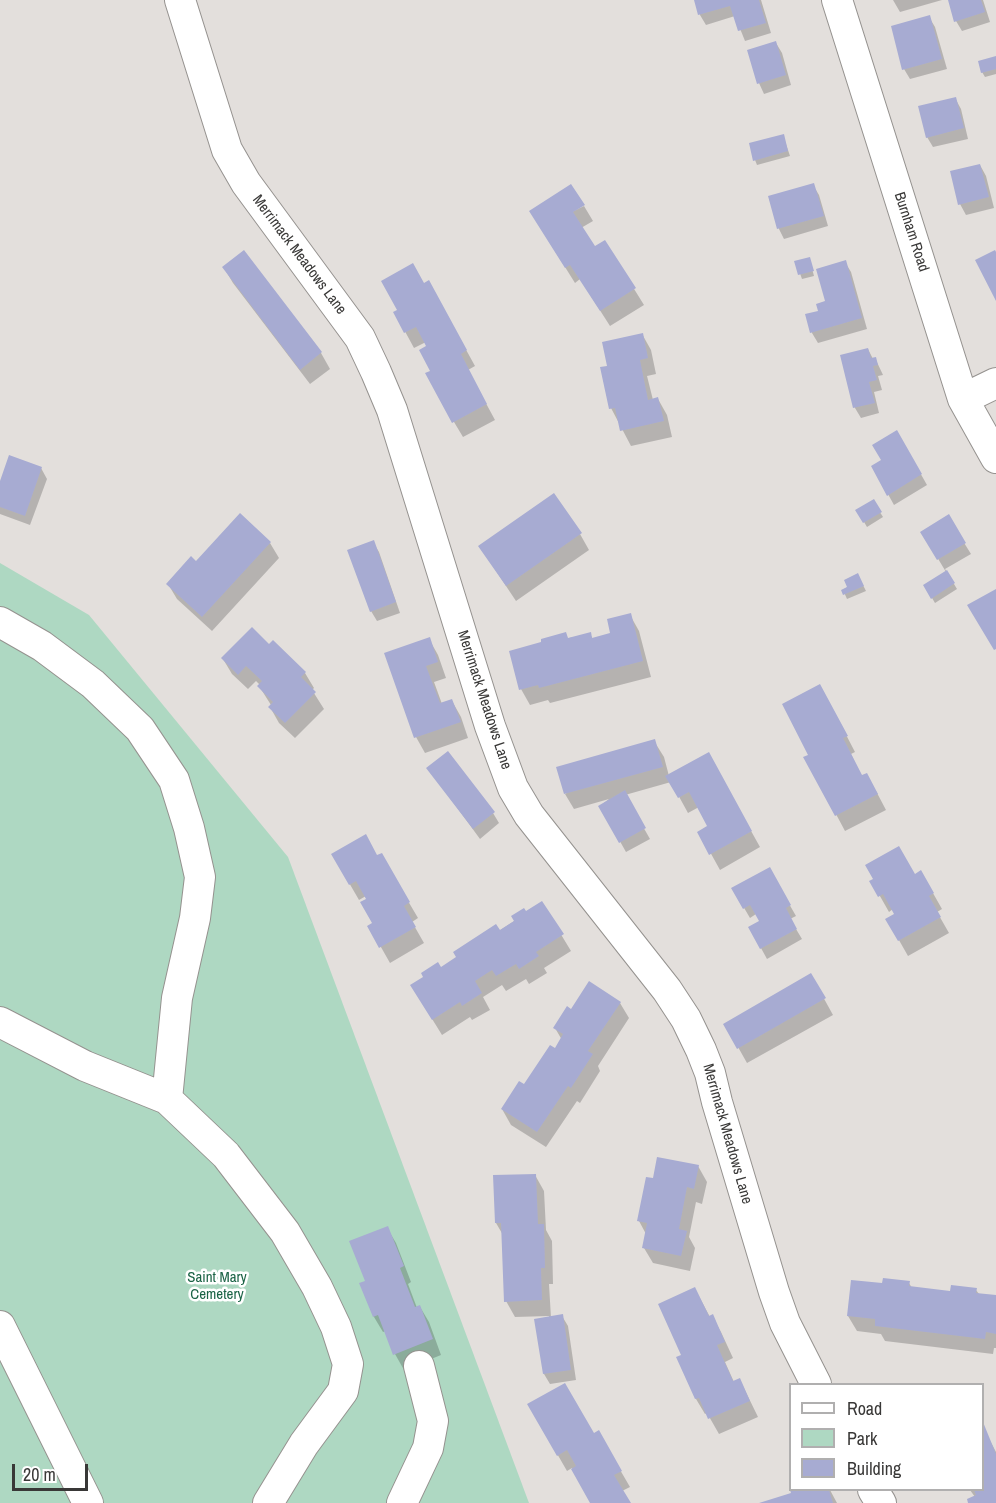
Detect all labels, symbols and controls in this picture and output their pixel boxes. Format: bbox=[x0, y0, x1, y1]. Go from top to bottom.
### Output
street label: Burnham Road bbox=[890, 190, 932, 274]
street label: Merrimack Meadows Lane bbox=[248, 192, 350, 318]
street label: Merrimack Meadows Lane bbox=[453, 628, 515, 772]
street label: Merrimack Meadows Lane bbox=[698, 1062, 756, 1206]
park label: Saint Mary Cemetery bbox=[187, 1269, 247, 1304]
legend bbox=[789, 1383, 984, 1491]
text: Road bbox=[847, 1396, 882, 1421]
text: Park bbox=[847, 1426, 877, 1451]
scale bar bbox=[15, 1452, 92, 1490]
text: Building bbox=[847, 1456, 901, 1481]
text: 20 m bbox=[23, 1462, 56, 1487]

